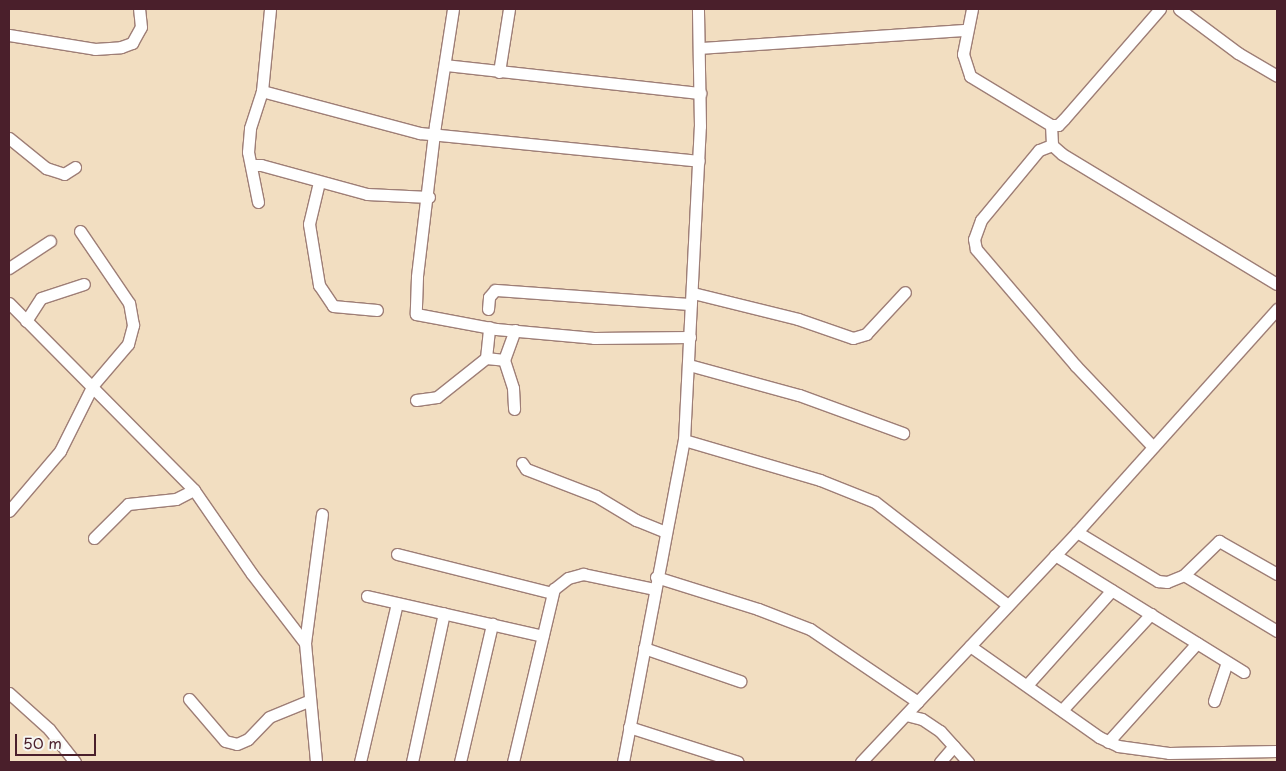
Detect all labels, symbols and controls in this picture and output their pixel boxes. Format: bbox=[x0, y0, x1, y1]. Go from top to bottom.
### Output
scale bar bbox=[18, 724, 99, 756]
text: 50 m bbox=[23, 731, 62, 754]

